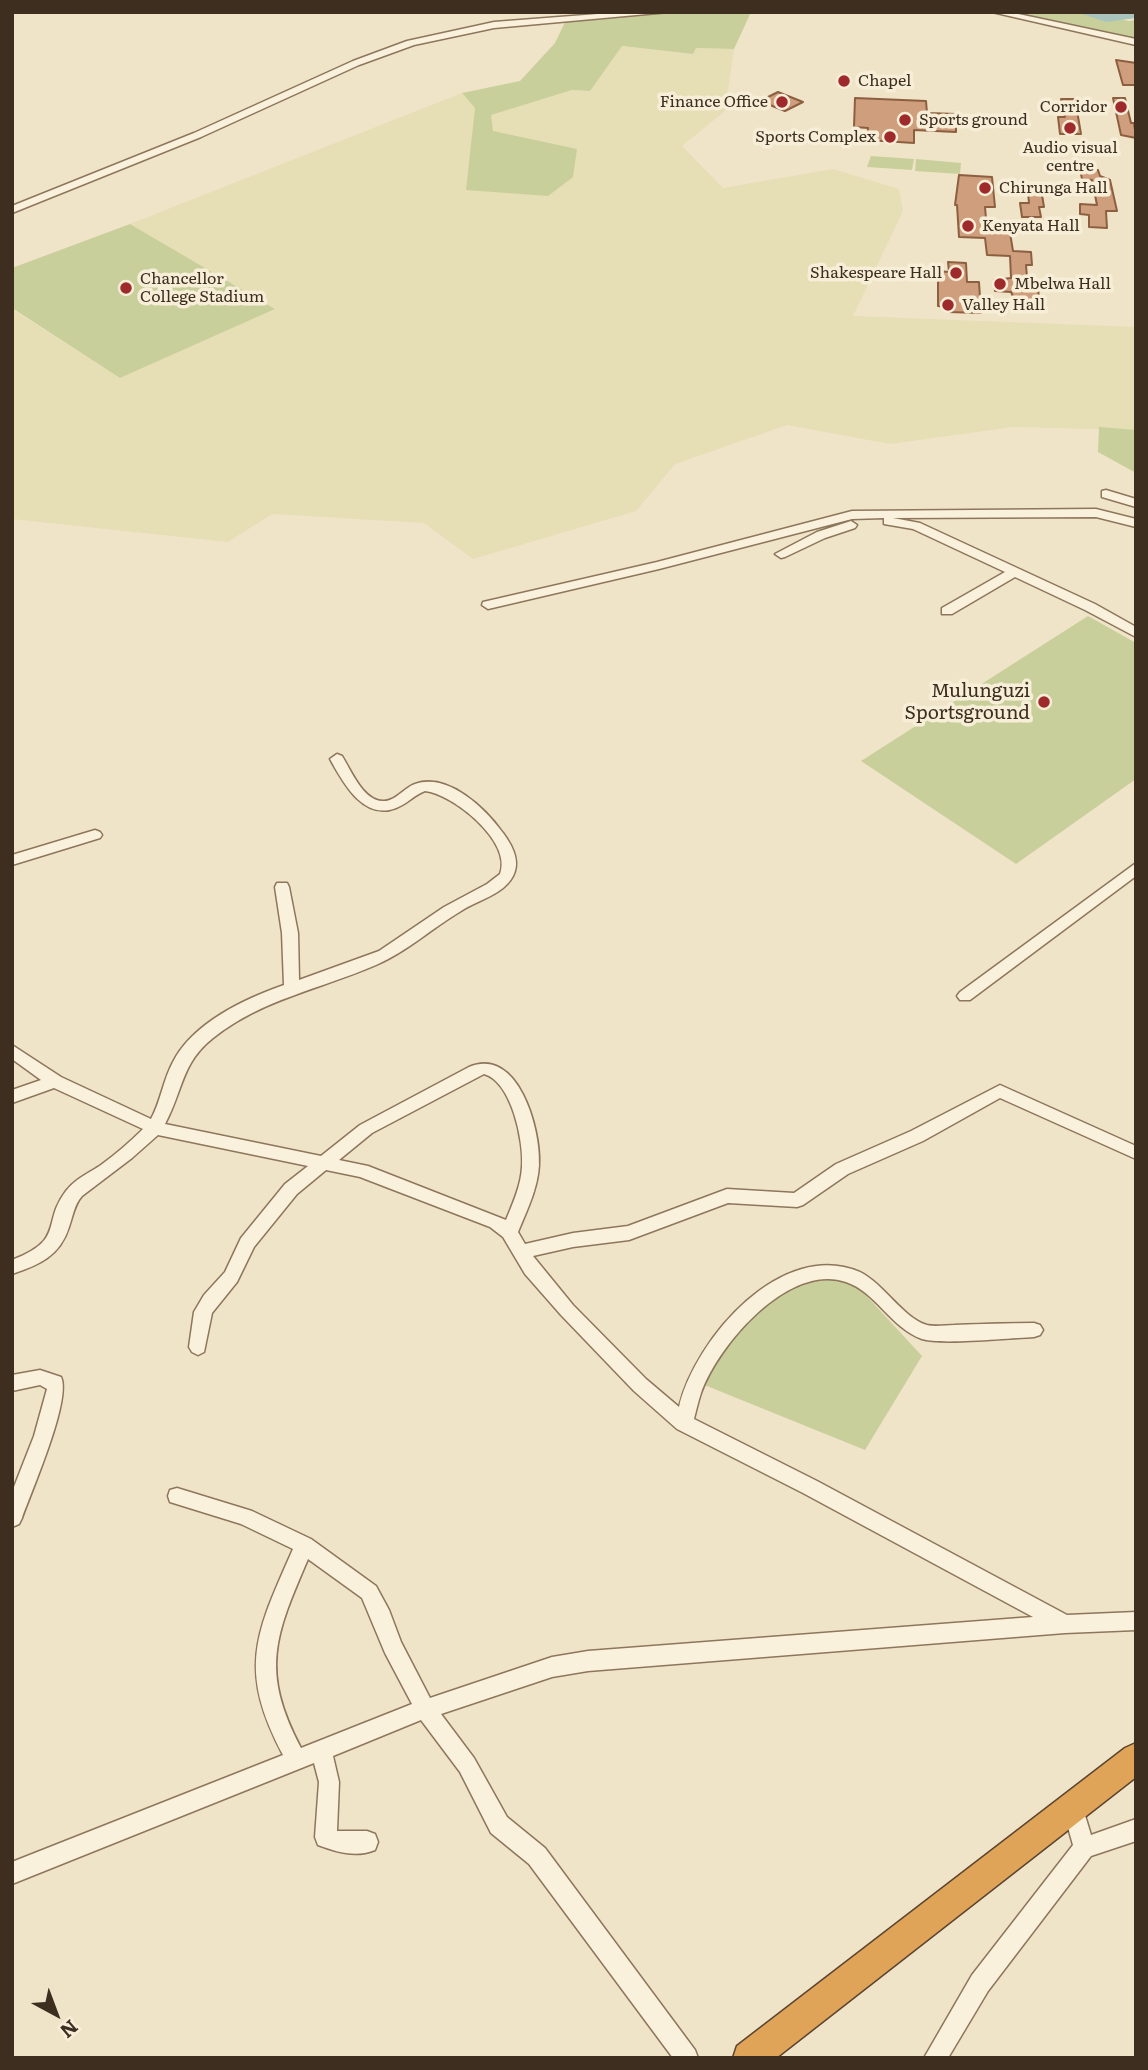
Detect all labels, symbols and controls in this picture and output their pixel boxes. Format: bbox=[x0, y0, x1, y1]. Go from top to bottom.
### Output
place label: Chapel bbox=[858, 71, 911, 91]
marker: Chapel bbox=[836, 73, 852, 89]
place label: Finance Office bbox=[660, 92, 768, 112]
marker: Finance Office bbox=[774, 94, 790, 110]
place label: Corridor bbox=[1040, 97, 1107, 117]
marker: Corridor bbox=[1113, 99, 1129, 115]
place label: Sports ground bbox=[919, 110, 1028, 130]
marker: Sports ground bbox=[897, 112, 913, 128]
marker: Audio visual centre bbox=[1062, 120, 1078, 136]
place label: Sports Complex bbox=[755, 127, 876, 147]
marker: Sports Complex bbox=[882, 129, 898, 145]
place label: Audio visual centre bbox=[1022, 138, 1118, 176]
place label: Chirunga Hall bbox=[999, 178, 1108, 198]
marker: Chirunga Hall bbox=[977, 180, 993, 196]
place label: Kenyata Hall bbox=[982, 216, 1080, 236]
marker: Kenyata Hall bbox=[960, 218, 976, 234]
place label: Shakespeare Hall bbox=[810, 263, 942, 283]
marker: Shakespeare Hall bbox=[948, 265, 964, 281]
place label: Chancellor College Stadium bbox=[140, 269, 264, 307]
place label: Mbelwa Hall bbox=[1014, 274, 1111, 294]
marker: Mbelwa Hall bbox=[992, 276, 1008, 292]
marker: Chancellor College Stadium bbox=[118, 280, 134, 296]
place label: Valley Hall bbox=[962, 295, 1045, 315]
marker: Valley Hall bbox=[940, 297, 956, 313]
place label: Mulunguzi Sportsground bbox=[905, 680, 1030, 724]
marker: Mulunguzi Sportsground bbox=[1036, 694, 1052, 710]
north arrow bbox=[21, 1979, 91, 2049]
text: N bbox=[55, 2014, 85, 2046]

